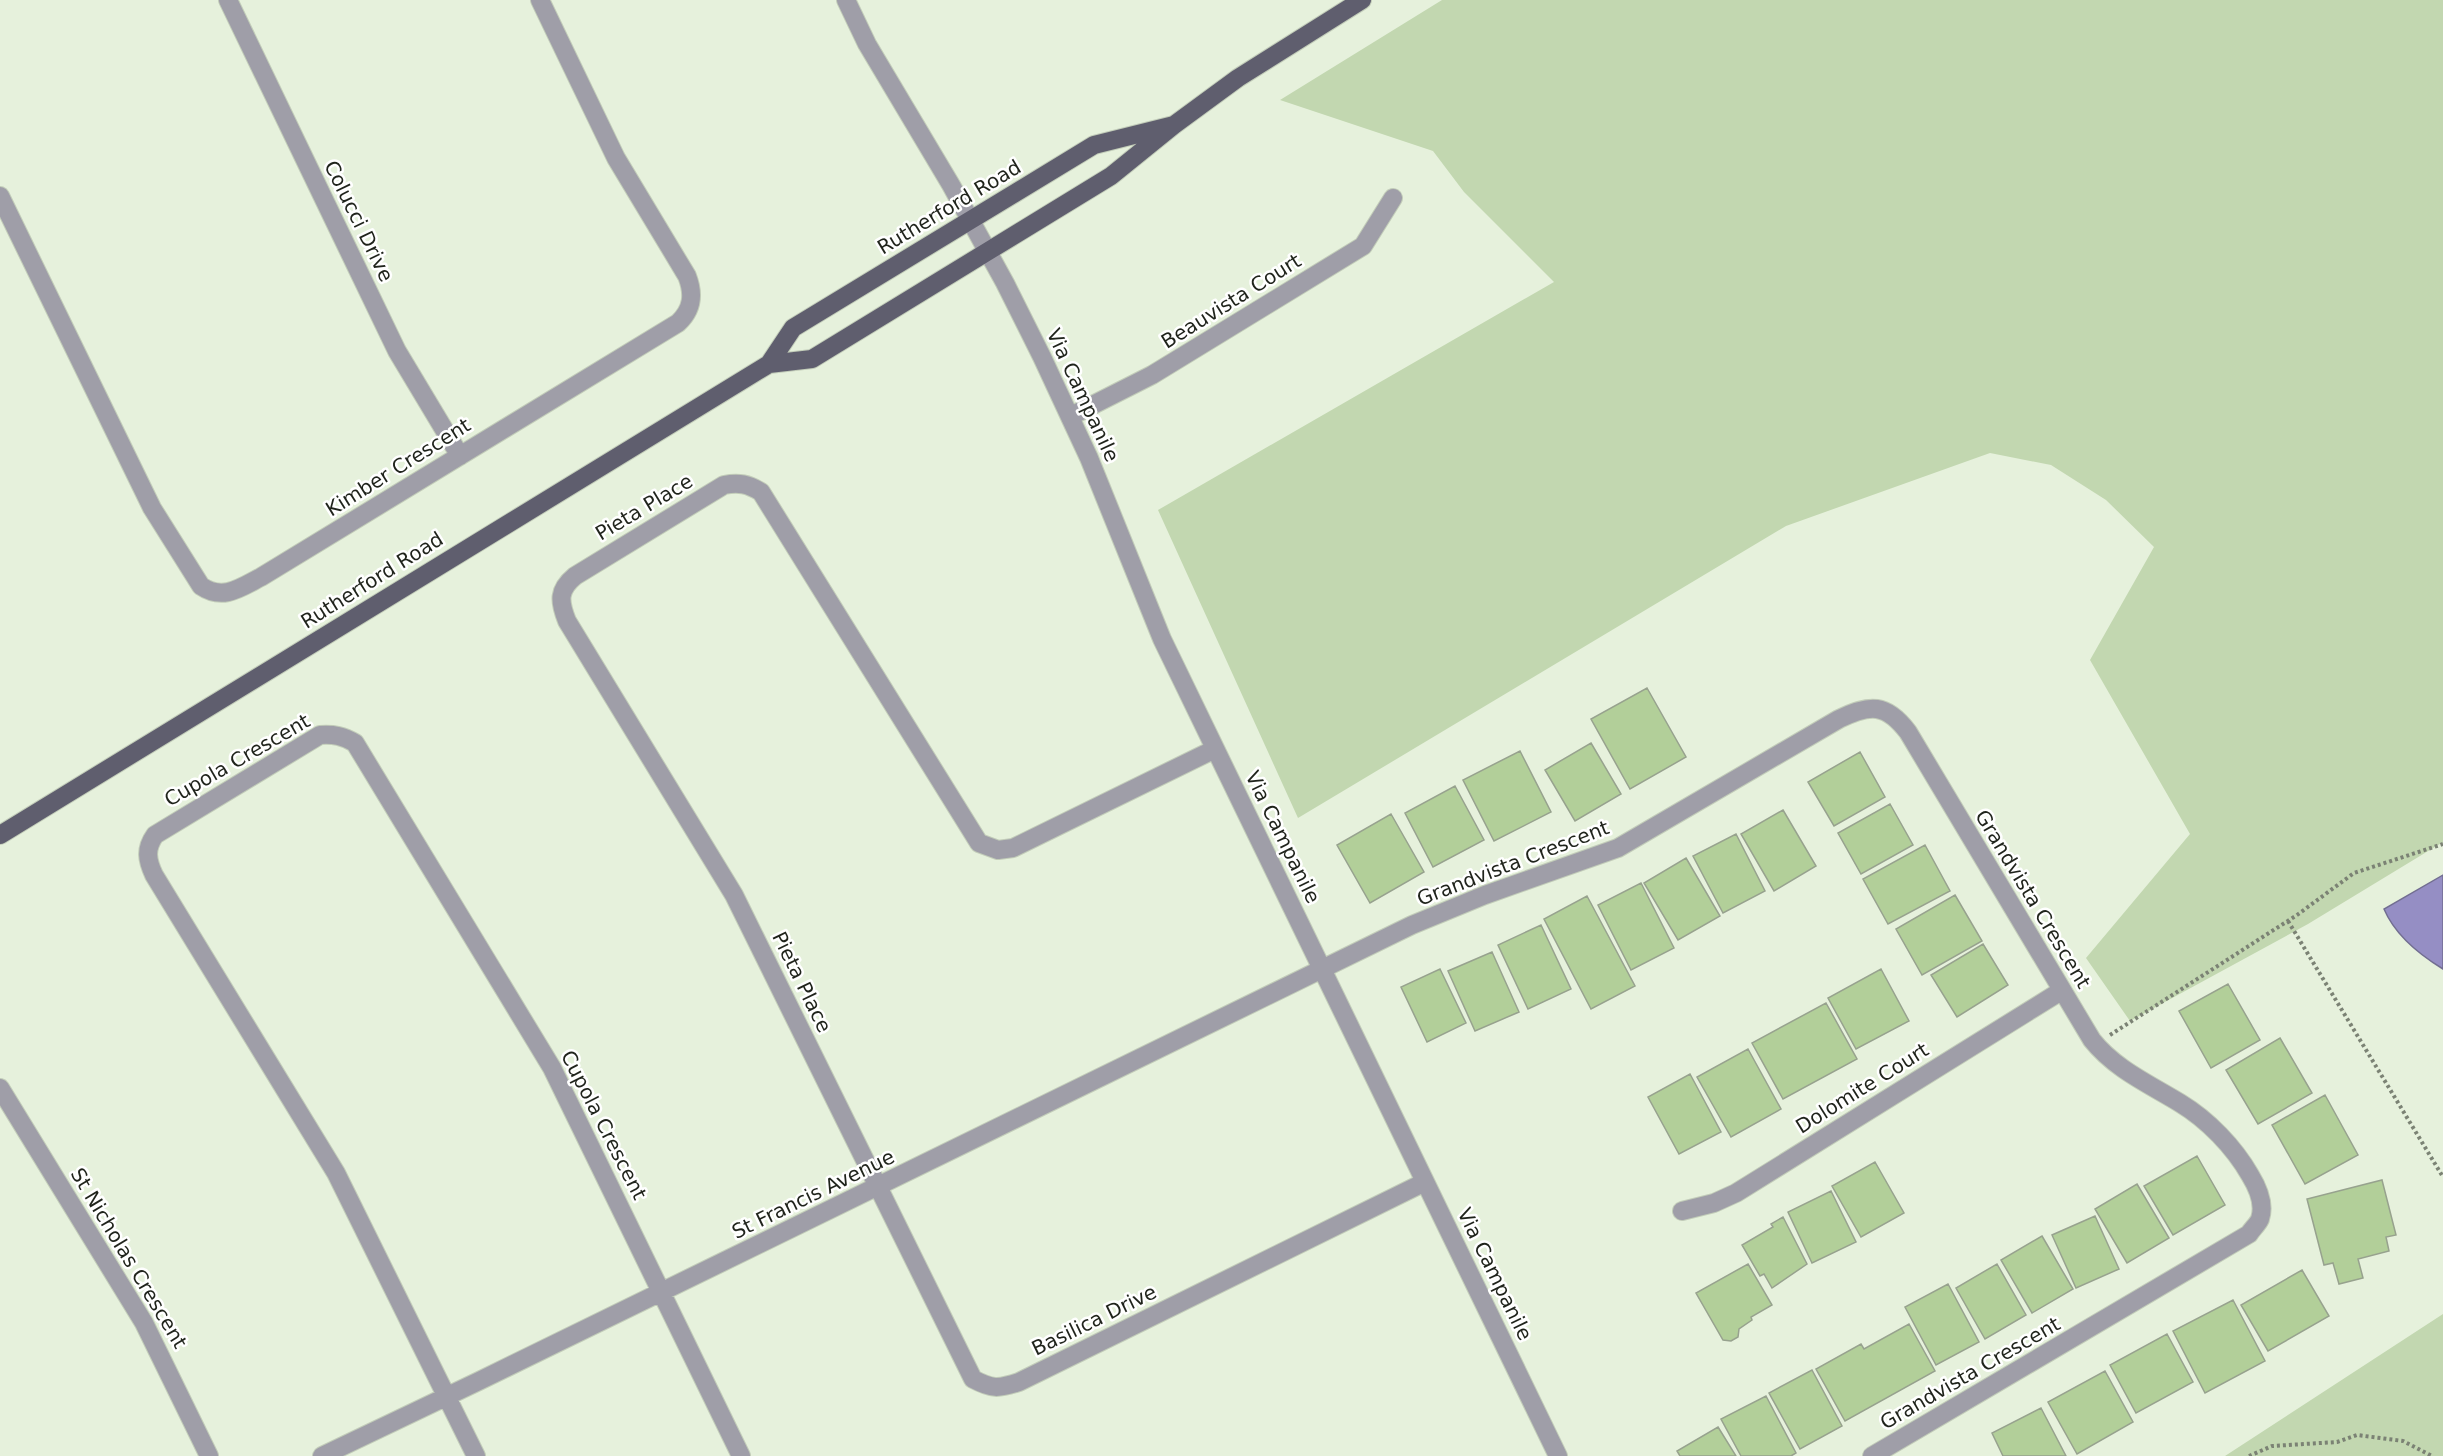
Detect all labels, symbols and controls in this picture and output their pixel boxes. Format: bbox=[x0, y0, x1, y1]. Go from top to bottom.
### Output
street label: Rutherford Road bbox=[873, 155, 1025, 259]
street label: Colucci Drive bbox=[319, 157, 399, 285]
street label: Beauvista Court bbox=[1157, 248, 1305, 354]
street label: Via Campanile bbox=[1042, 325, 1124, 465]
street label: Kimber Crescent bbox=[321, 413, 475, 521]
street label: Pieta Place bbox=[591, 469, 697, 545]
street label: Rutherford Road bbox=[296, 527, 448, 633]
street label: Cupola Crescent bbox=[160, 709, 314, 811]
street label: Via Campanile bbox=[1241, 767, 1325, 907]
street label: Grandvista Crescent bbox=[1970, 805, 2096, 993]
street label: Grandvista Crescent bbox=[1414, 815, 1613, 911]
street label: Pieta Place bbox=[767, 928, 837, 1036]
street label: Dolomite Court bbox=[1791, 1037, 1933, 1138]
street label: Cupola Crescent bbox=[556, 1046, 652, 1204]
street label: St Francis Avenue bbox=[728, 1144, 898, 1244]
street label: St Nicholas Crescent bbox=[66, 1163, 192, 1353]
street label: Via Campanile bbox=[1453, 1204, 1537, 1344]
street label: Basilica Drive bbox=[1028, 1279, 1160, 1361]
street label: Grandvista Crescent bbox=[1876, 1312, 2064, 1434]

